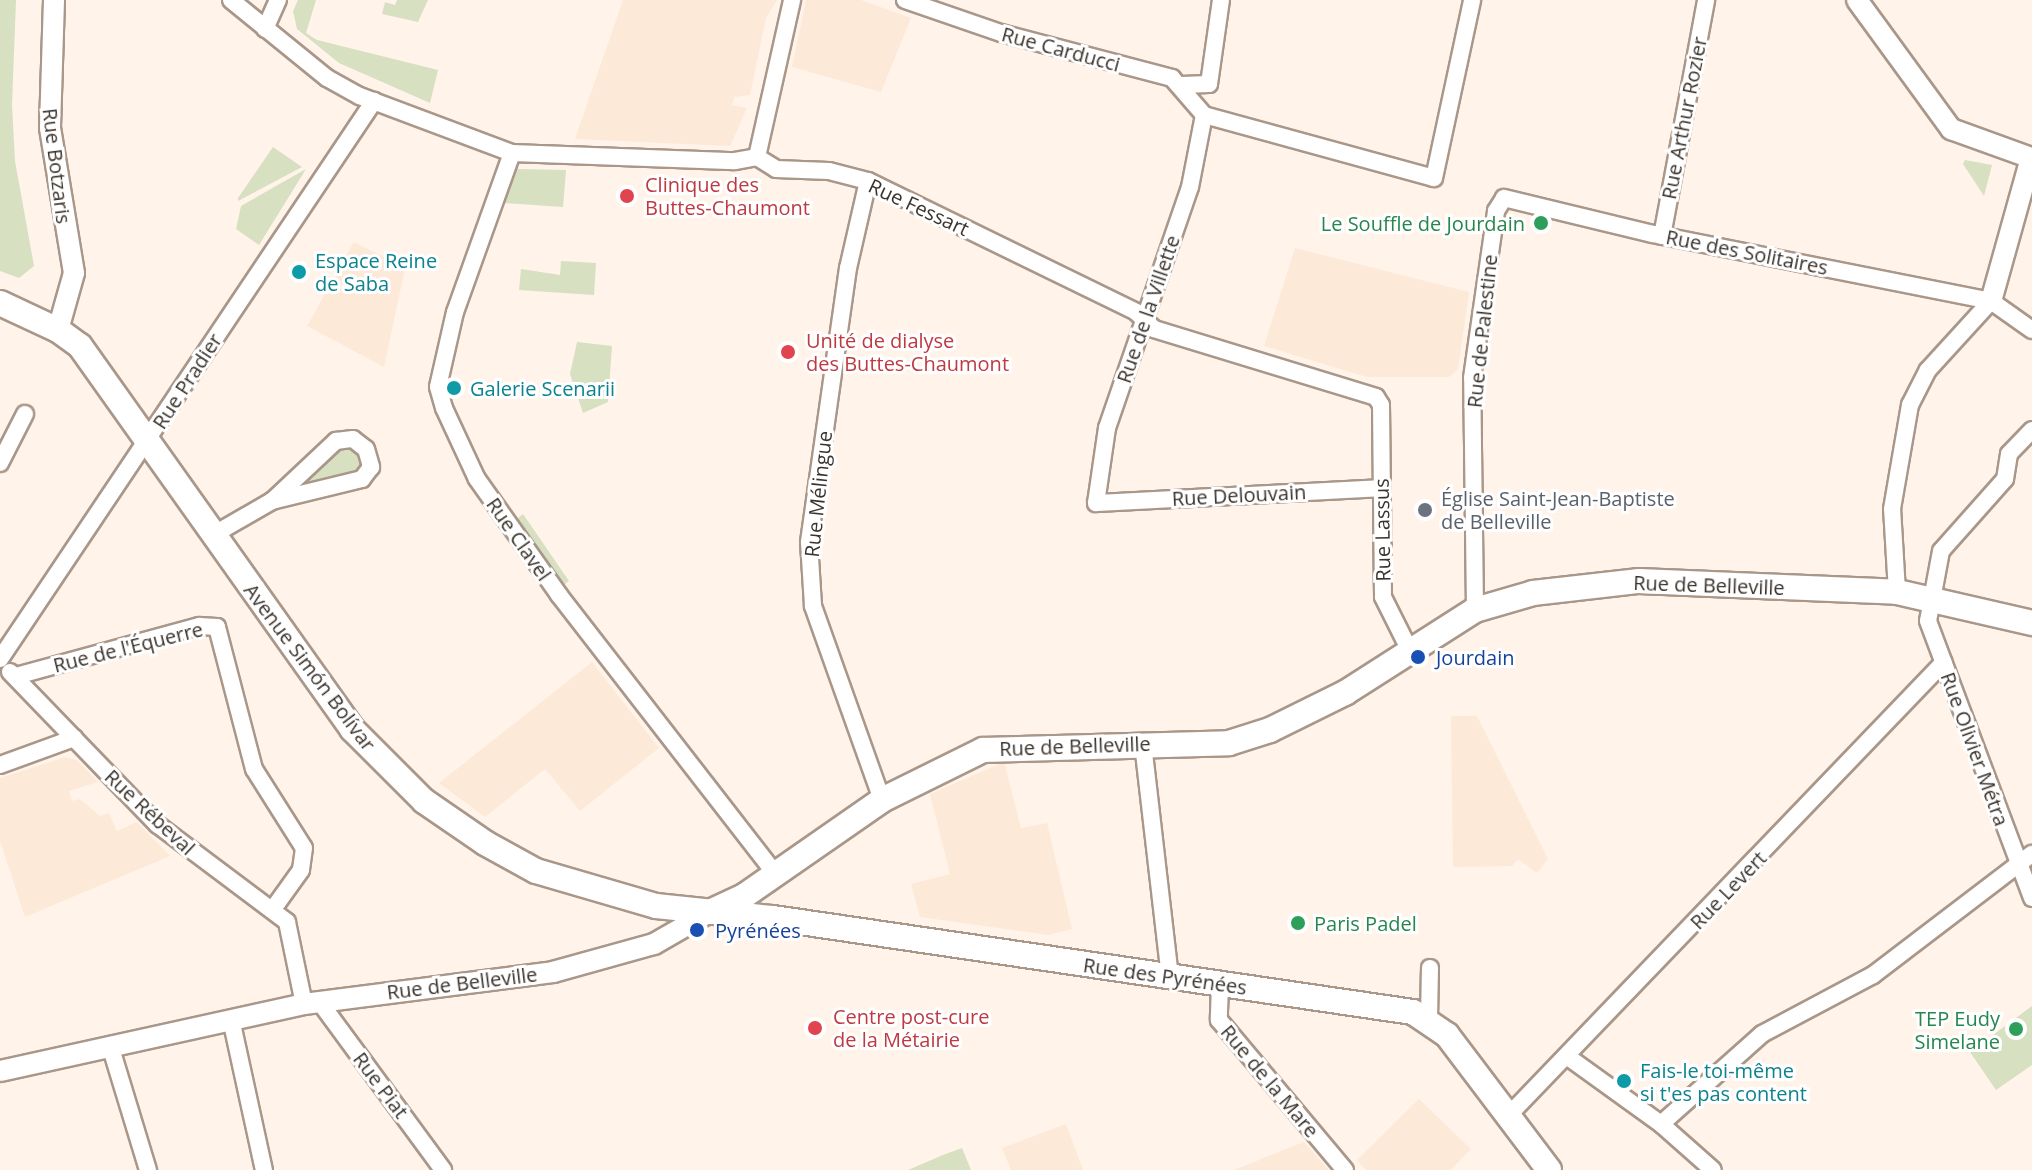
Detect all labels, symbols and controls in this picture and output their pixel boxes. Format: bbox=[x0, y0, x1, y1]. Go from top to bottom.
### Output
street label: Rue Carducci bbox=[999, 22, 1123, 76]
street label: Rue Arthur Rozier bbox=[1656, 35, 1712, 201]
street label: Rue Botzaris bbox=[38, 107, 76, 225]
place label: Clinique des Buttes-Chaumont bbox=[645, 172, 810, 219]
street label: Rue Fessart bbox=[865, 173, 973, 241]
marker: Clinique des Buttes-Chaumont bbox=[616, 185, 638, 207]
place label: Le Souffle de Jourdain bbox=[1321, 211, 1525, 235]
marker: Le Souffle de Jourdain bbox=[1532, 214, 1550, 232]
street label: Rue des Solitaires bbox=[1664, 225, 1830, 279]
street label: Rue de la Villette bbox=[1111, 232, 1185, 386]
place label: Espace Reine de Saba bbox=[315, 248, 437, 295]
street label: Rue de Palestine bbox=[1462, 253, 1502, 409]
marker: Espace Reine de Saba bbox=[290, 263, 308, 281]
place label: Unité de dialyse des Buttes-Chaumont bbox=[806, 328, 1009, 375]
street label: Rue Pradier bbox=[147, 329, 227, 433]
marker: Unité de dialyse des Buttes-Chaumont bbox=[777, 341, 799, 363]
place label: Galerie Scenarii bbox=[470, 376, 615, 400]
marker: Galerie Scenarii bbox=[445, 379, 463, 397]
street label: Rue Mélingue bbox=[799, 430, 837, 558]
street label: Rue Lassus bbox=[1369, 478, 1395, 582]
street label: Rue Delouvain bbox=[1171, 479, 1307, 511]
place label: Église Saint-Jean-Baptiste de Belleville bbox=[1441, 486, 1675, 533]
street label: Rue Clavel bbox=[482, 493, 556, 585]
marker: Église Saint-Jean-Baptiste de Belleville bbox=[1416, 501, 1434, 519]
street label: Rue de Belleville bbox=[1633, 570, 1785, 600]
street label: Avenue Simón Bolívar bbox=[239, 579, 381, 755]
street label: Rue de l'Équerre bbox=[51, 617, 205, 677]
place label: Jourdain bbox=[1436, 645, 1515, 669]
marker: Jourdain bbox=[1407, 646, 1429, 668]
street label: Rue Olivier Métra bbox=[1936, 669, 2014, 829]
street label: Rue de Belleville bbox=[999, 731, 1151, 761]
street label: Rue Rébeval bbox=[100, 764, 200, 860]
street label: Rue Levert bbox=[1685, 846, 1771, 934]
place label: Paris Padel bbox=[1314, 911, 1417, 935]
marker: Paris Padel bbox=[1289, 914, 1307, 932]
place label: Pyrénées bbox=[715, 918, 801, 942]
marker: Pyrénées bbox=[686, 919, 708, 941]
street label: Rue des Pyrénées bbox=[1082, 953, 1248, 999]
street label: Rue de Belleville bbox=[385, 962, 539, 1004]
place label: Centre post-cure de la Métairie bbox=[833, 1004, 989, 1051]
place label: TEP Eudy Simelane bbox=[1915, 1006, 2000, 1053]
marker: Centre post-cure de la Métairie bbox=[804, 1017, 826, 1039]
street label: Rue de la Mare bbox=[1216, 1020, 1324, 1142]
marker: TEP Eudy Simelane bbox=[2007, 1020, 2025, 1038]
street label: Rue Piat bbox=[348, 1047, 414, 1123]
place label: Fais-le toi-même si t'es pas content bbox=[1640, 1058, 1807, 1105]
marker: Fais-le toi-même si t'es pas content bbox=[1615, 1072, 1633, 1090]

